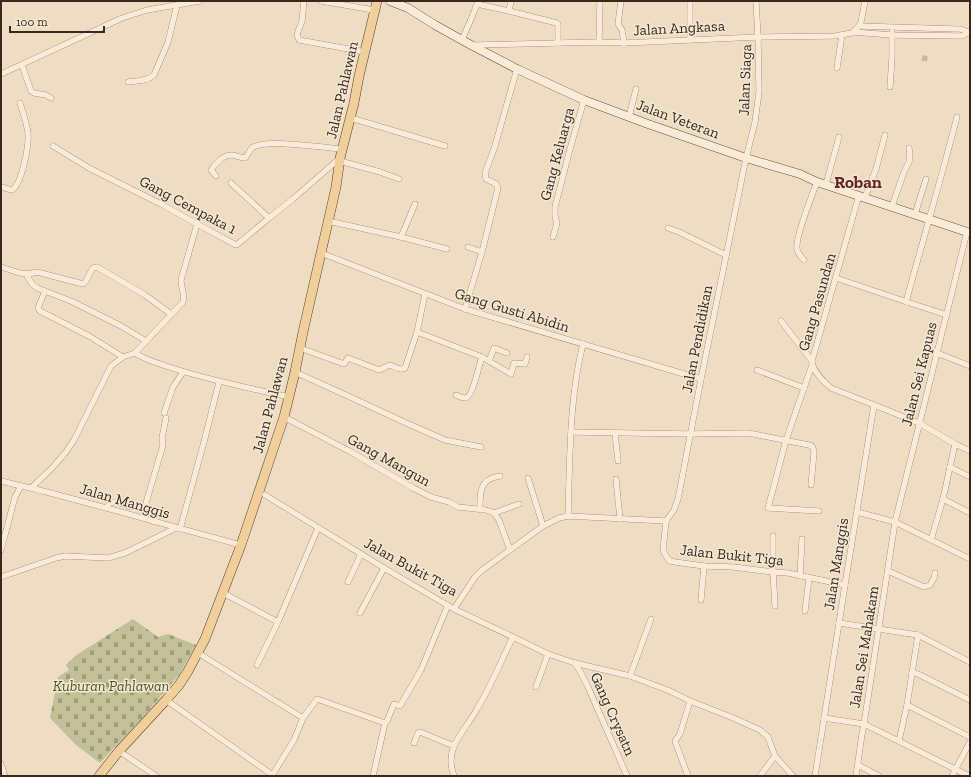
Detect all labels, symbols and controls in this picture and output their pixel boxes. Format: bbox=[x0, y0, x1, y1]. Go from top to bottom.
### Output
scale bar bbox=[10, 8, 104, 34]
text: 100 m bbox=[16, 15, 48, 29]
street label: Jalan Angkasa bbox=[633, 17, 725, 39]
street label: Jalan Pahlawan bbox=[322, 39, 362, 140]
street label: Jalan Siaga bbox=[735, 44, 755, 116]
street label: Jalan Veteran bbox=[634, 96, 722, 142]
street label: Gang Keluarga bbox=[536, 105, 578, 203]
street label: Gang Cempaka 1 bbox=[136, 172, 240, 238]
district label: Roban bbox=[834, 172, 882, 192]
street label: Gang Pasundan bbox=[794, 250, 840, 353]
street label: Jalan Pendidikan bbox=[678, 283, 716, 394]
street label: Gang Gusti Abidin bbox=[453, 284, 572, 336]
street label: Jalan Sei Kapuas bbox=[897, 320, 941, 428]
street label: Jalan Pahlawan bbox=[248, 354, 292, 455]
street label: Gang Mangun bbox=[344, 430, 434, 490]
street label: Jalan Manggis bbox=[78, 480, 172, 522]
street label: Jalan Manggis bbox=[820, 517, 852, 611]
street label: Jalan Bukit Tiga bbox=[361, 534, 461, 600]
street label: Jalan Bukit Tiga bbox=[679, 541, 785, 569]
street label: Jalan Sei Mahakam bbox=[845, 585, 883, 709]
street label: Gang Crysatn bbox=[587, 670, 640, 759]
park label: Kuburan Pahlawan bbox=[53, 677, 170, 695]

